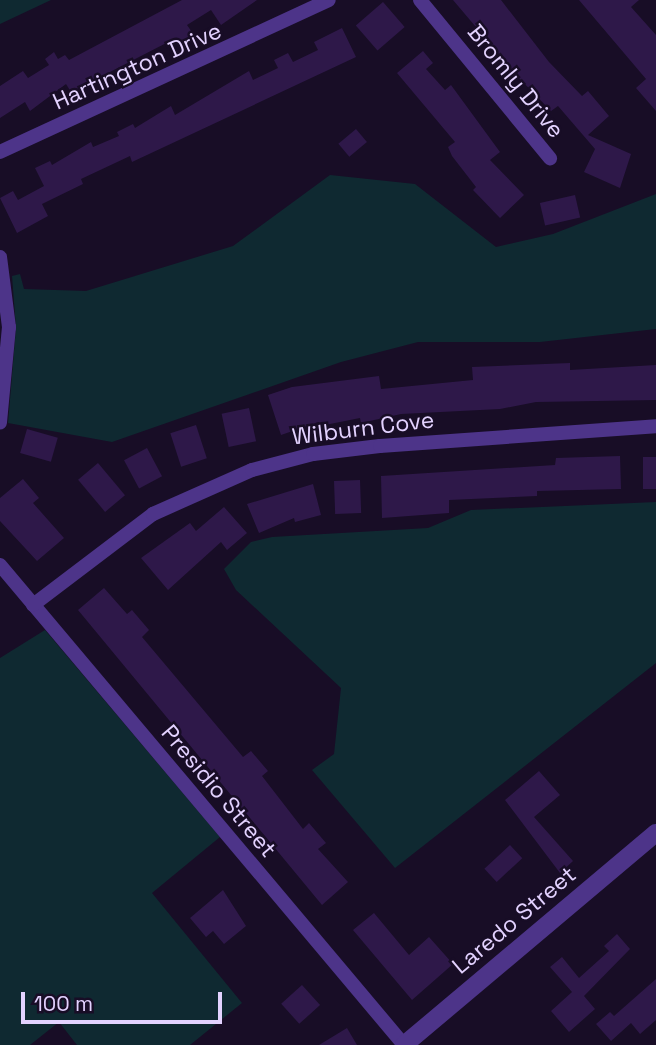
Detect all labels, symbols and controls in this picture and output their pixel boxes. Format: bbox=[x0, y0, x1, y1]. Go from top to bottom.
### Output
street label: Hartington Drive bbox=[48, 16, 226, 116]
street label: Bromly Drive bbox=[462, 19, 570, 143]
street label: Wilburn Cove bbox=[290, 406, 436, 450]
street label: Presidio Street bbox=[156, 719, 282, 863]
street label: Laredo Street bbox=[447, 860, 581, 980]
scale bar bbox=[24, 978, 226, 1022]
text: 100 m bbox=[34, 990, 93, 1017]

